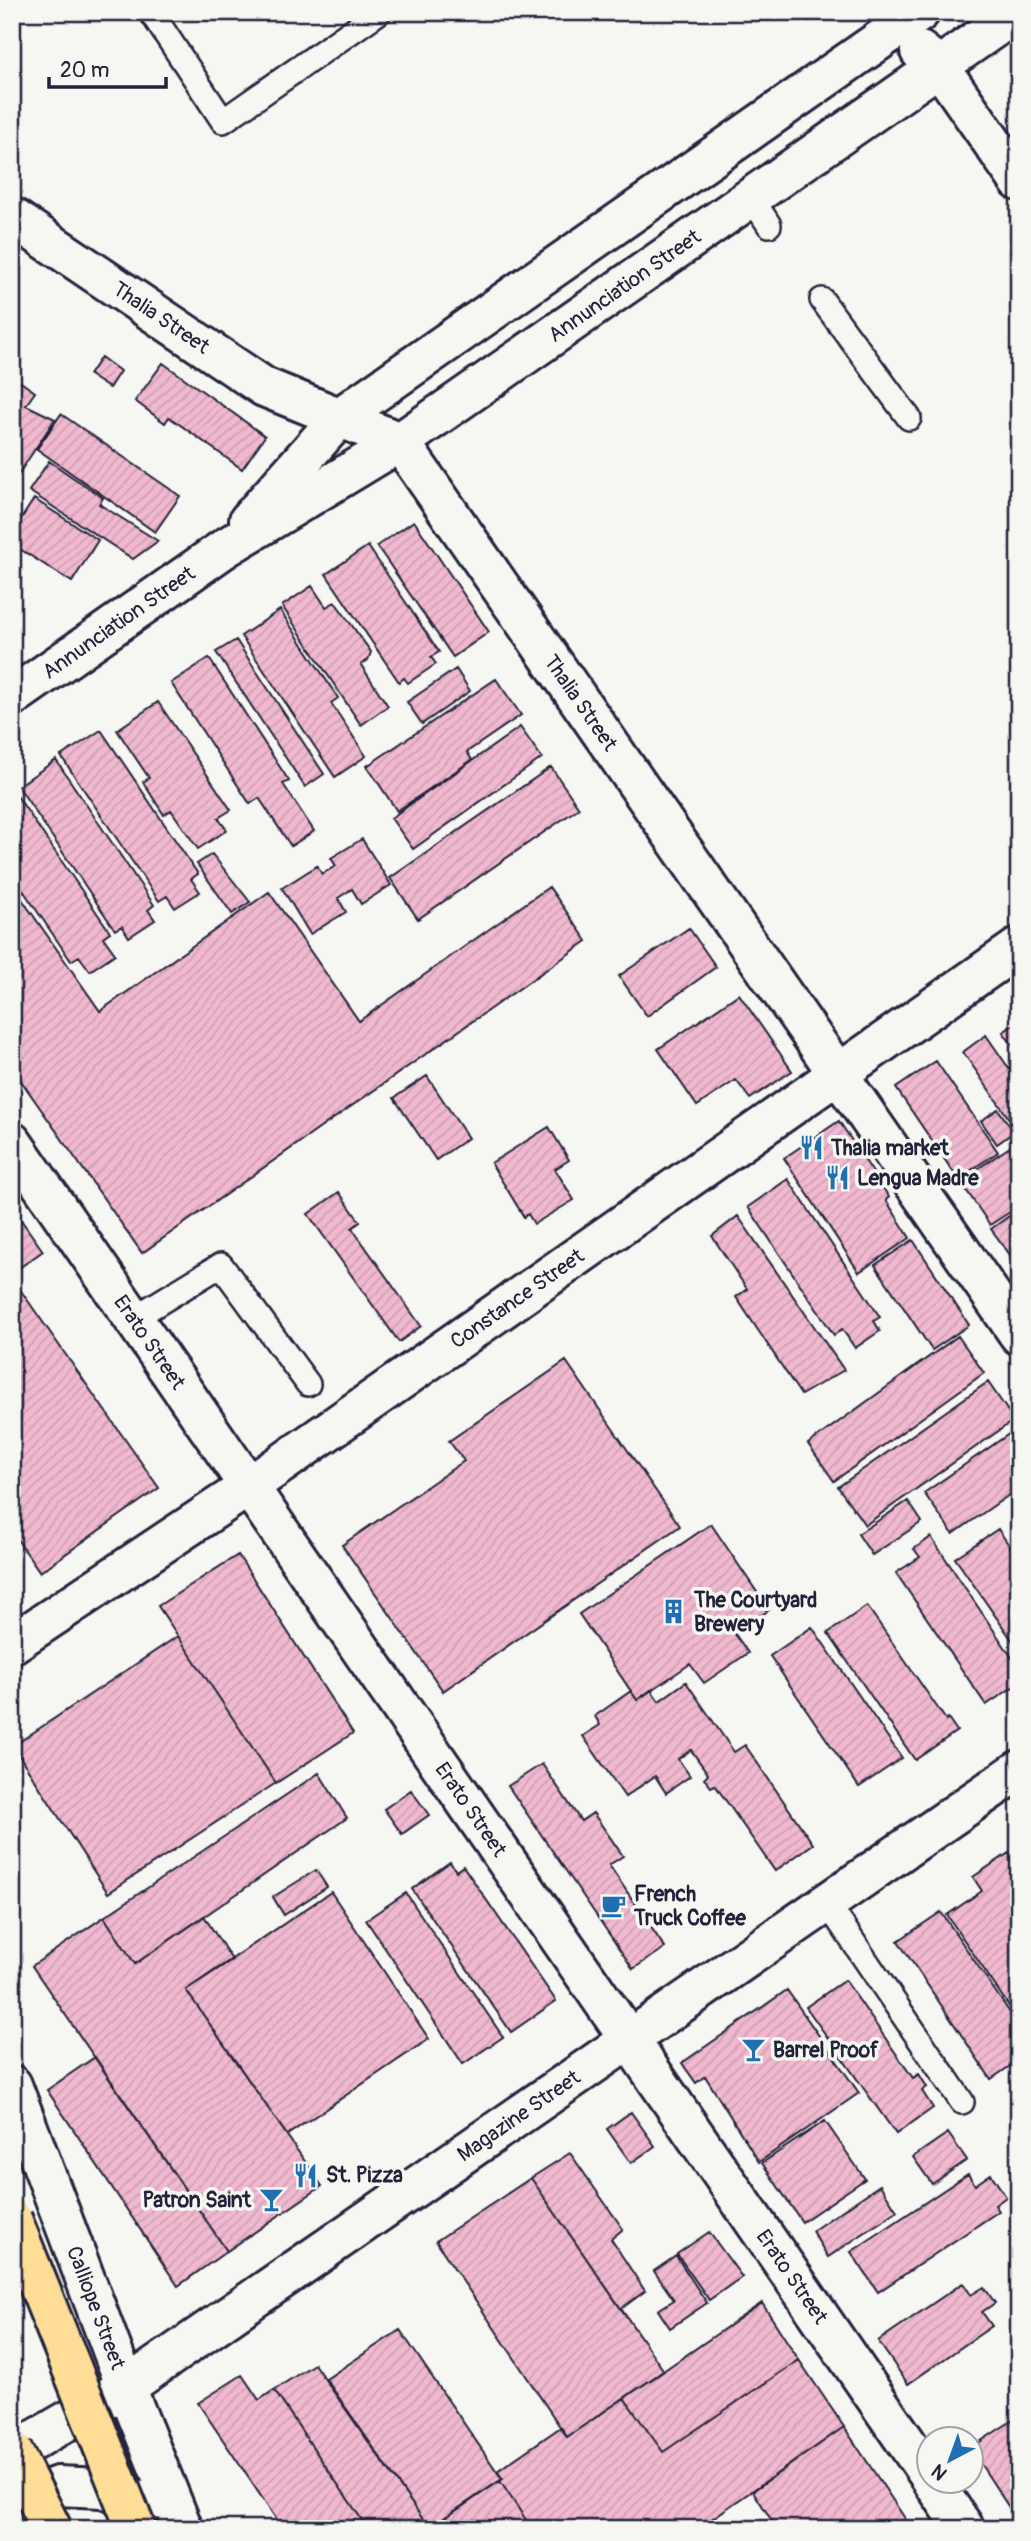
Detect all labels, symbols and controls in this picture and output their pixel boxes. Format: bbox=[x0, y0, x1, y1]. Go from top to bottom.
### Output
scale bar bbox=[49, 46, 166, 90]
text: 20 m bbox=[60, 57, 109, 84]
street label: Annunciation Street bbox=[543, 223, 706, 348]
street label: Thalia Street bbox=[108, 275, 215, 360]
street label: Annunciation Street bbox=[37, 559, 201, 685]
street label: Thalia Street bbox=[538, 649, 624, 757]
restaurant icon: Thalia market bbox=[797, 1134, 825, 1162]
place label: Thalia market bbox=[830, 1135, 949, 1162]
restaurant icon: Lengua Madre bbox=[823, 1164, 851, 1192]
place label: Lengua Madre bbox=[857, 1165, 979, 1192]
street label: Constance Street bbox=[445, 1242, 590, 1355]
street label: Erato Street bbox=[108, 1290, 192, 1395]
place label: The Courtyard Brewery bbox=[693, 1587, 817, 1638]
building icon: The Courtyard Brewery bbox=[660, 1598, 688, 1626]
street label: Erato Street bbox=[429, 1757, 513, 1862]
place label: French Truck Coffee bbox=[633, 1881, 746, 1932]
cafe icon: French Truck Coffee bbox=[600, 1892, 628, 1920]
bar icon: Barrel Proof bbox=[739, 2036, 767, 2064]
place label: Barrel Proof bbox=[773, 2037, 879, 2064]
street label: Magazine Street bbox=[452, 2063, 586, 2168]
restaurant icon: St. Pizza bbox=[292, 2161, 320, 2189]
place label: St. Pizza bbox=[326, 2162, 403, 2189]
bar icon: Patron Saint bbox=[257, 2186, 285, 2214]
place label: Patron Saint bbox=[142, 2187, 252, 2214]
street label: Erato Street bbox=[750, 2224, 834, 2330]
street label: Calliope Street bbox=[60, 2242, 132, 2374]
north arrow bbox=[916, 2426, 986, 2496]
text: N bbox=[927, 2459, 952, 2485]

